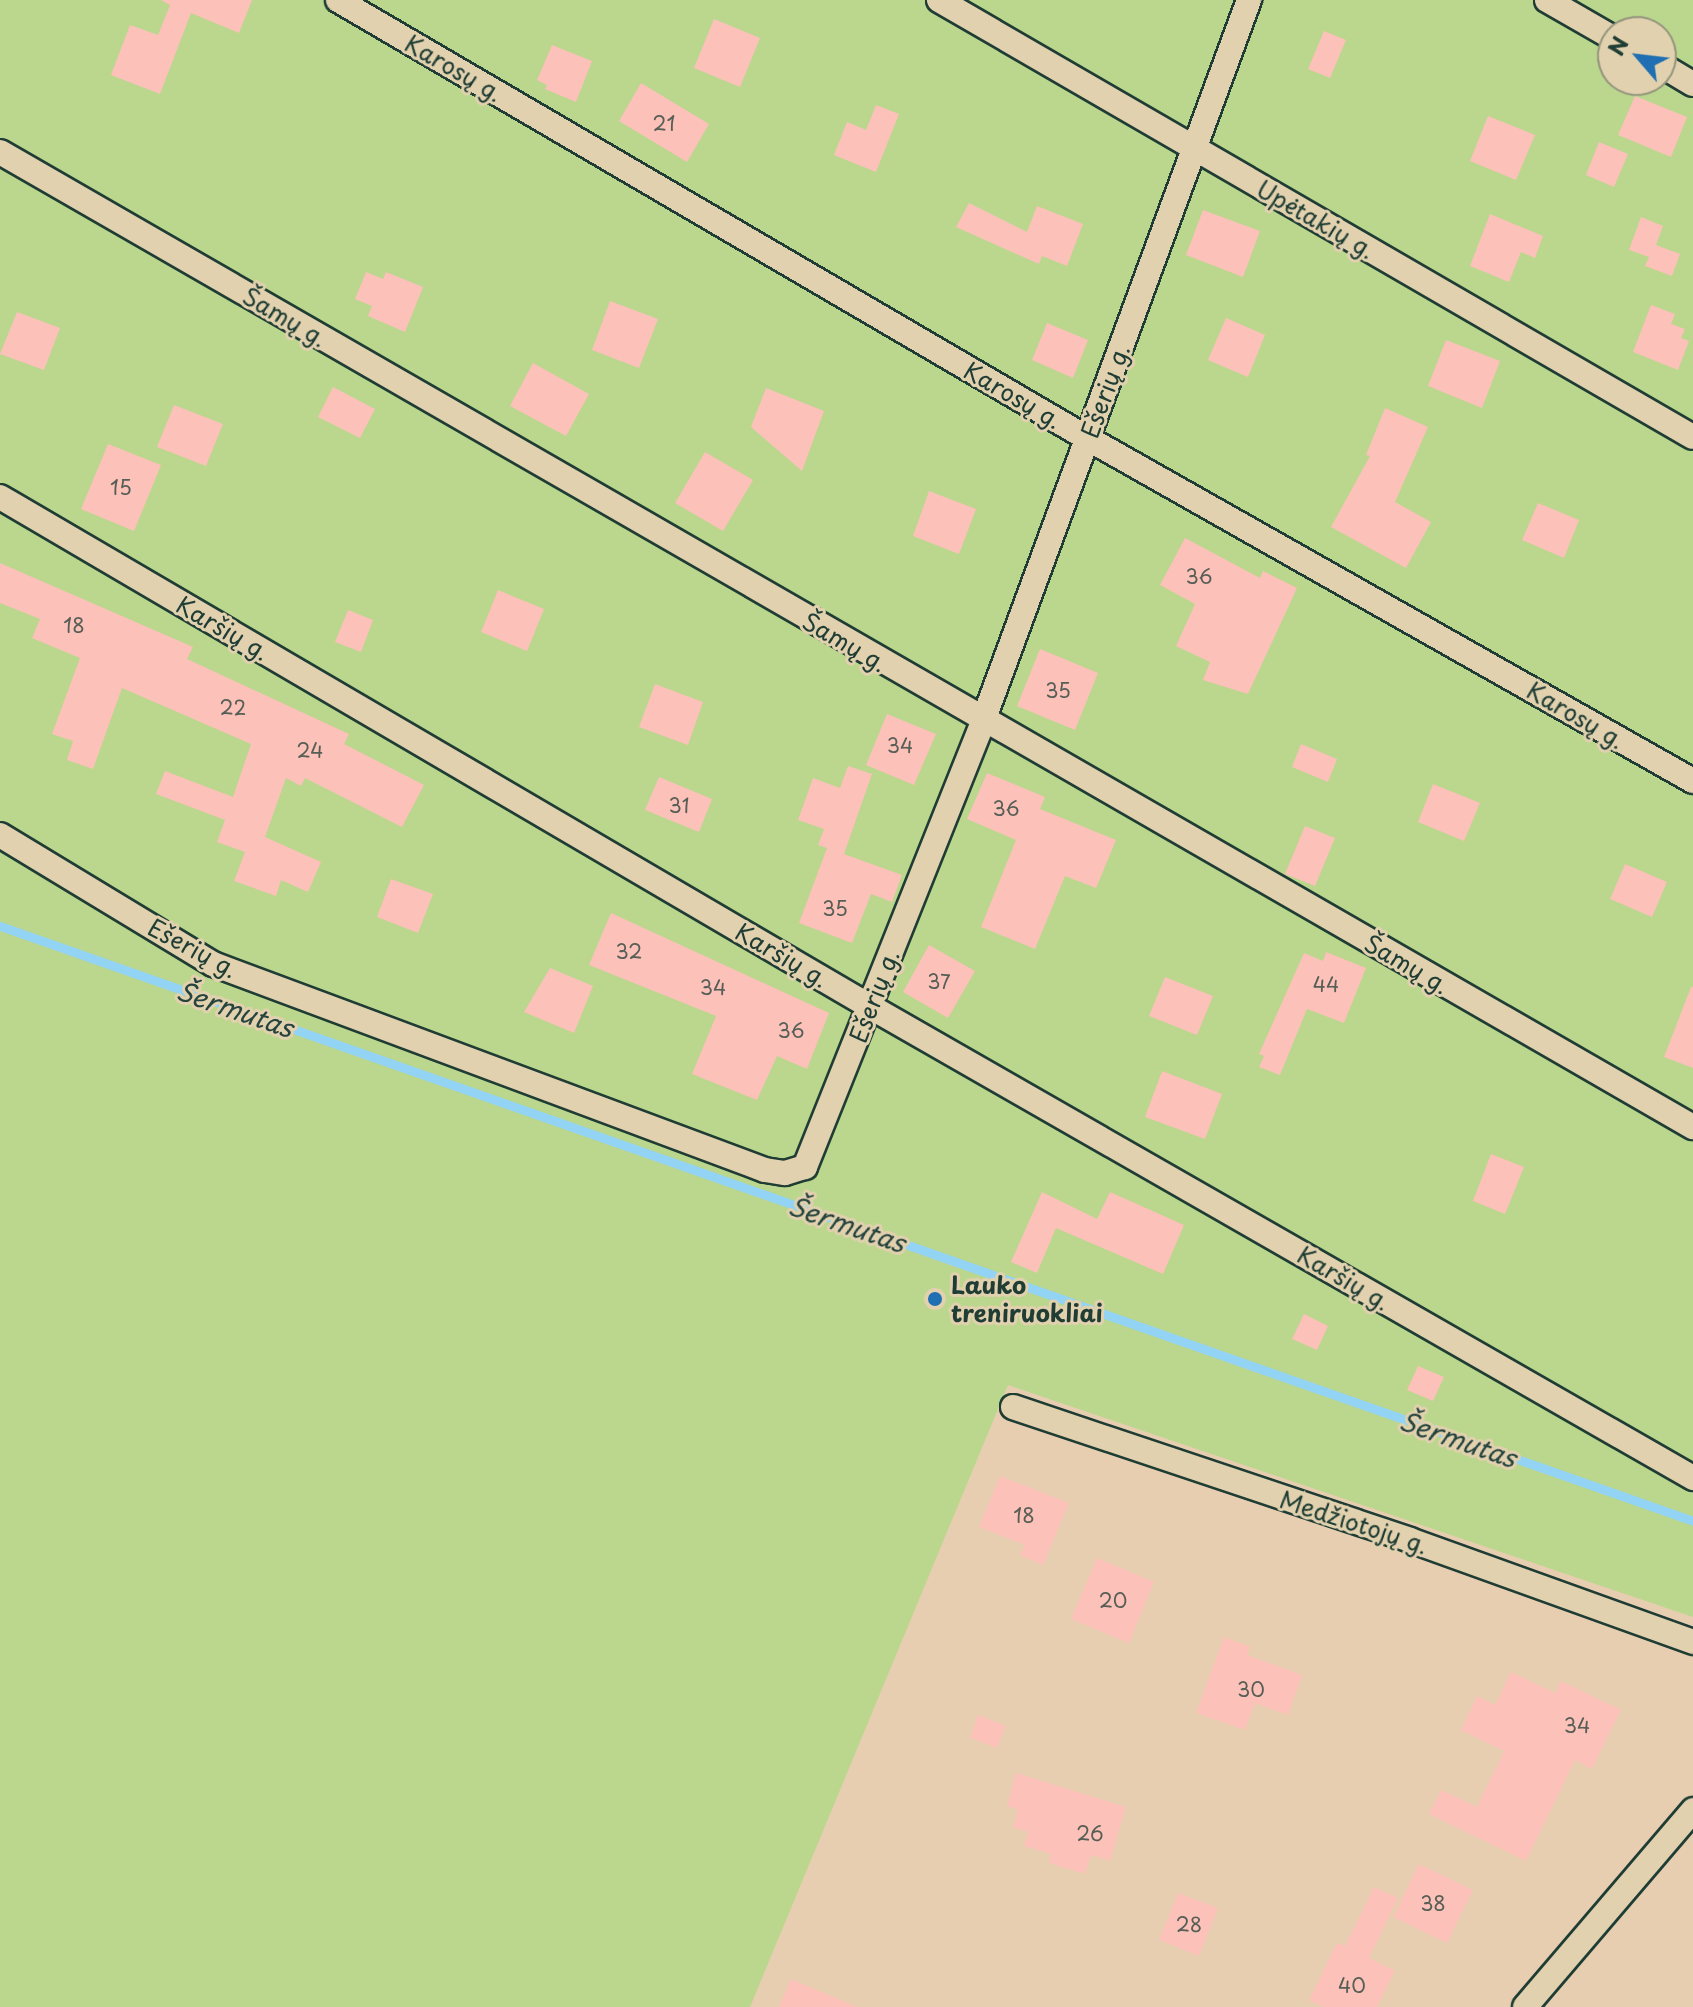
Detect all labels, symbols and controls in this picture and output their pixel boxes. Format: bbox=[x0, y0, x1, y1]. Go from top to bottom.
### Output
north arrow bbox=[1597, 16, 1677, 96]
street label: Karosų g. bbox=[400, 28, 508, 108]
text: N bbox=[1598, 30, 1636, 61]
house number: 21 bbox=[652, 111, 676, 135]
street label: Upėtakių g. bbox=[1252, 174, 1380, 264]
street label: Šamų g. bbox=[238, 281, 332, 353]
street label: Ešerių g. bbox=[1075, 340, 1135, 442]
street label: Karosų g. bbox=[959, 355, 1067, 435]
house number: 15 bbox=[110, 475, 132, 499]
house number: 36 bbox=[1185, 564, 1213, 588]
street label: Karšių g. bbox=[171, 590, 275, 666]
street label: Šamų g. bbox=[798, 606, 892, 678]
house number: 18 bbox=[63, 613, 85, 637]
street label: Karosų g. bbox=[1522, 675, 1630, 755]
house number: 35 bbox=[1045, 678, 1071, 702]
house number: 22 bbox=[220, 695, 246, 719]
house number: 34 bbox=[887, 733, 913, 757]
house number: 24 bbox=[297, 738, 323, 762]
house number: 31 bbox=[669, 793, 689, 817]
house number: 36 bbox=[992, 796, 1020, 820]
house number: 35 bbox=[822, 896, 848, 920]
street label: Ešerių g. bbox=[143, 912, 243, 984]
street label: Karšių g. bbox=[730, 917, 834, 993]
street label: Šamų g. bbox=[1360, 928, 1454, 1000]
house number: 32 bbox=[616, 939, 642, 963]
street label: Ešerių g. bbox=[843, 945, 905, 1047]
house number: 37 bbox=[927, 969, 951, 993]
house number: 44 bbox=[1313, 972, 1339, 996]
water label: Šermutas bbox=[173, 975, 297, 1043]
house number: 34 bbox=[700, 975, 726, 999]
house number: 36 bbox=[777, 1018, 805, 1042]
water label: Šermutas bbox=[785, 1190, 909, 1258]
street label: Karšių g. bbox=[1292, 1240, 1396, 1316]
place label: Lauko treniruokliai bbox=[951, 1271, 1103, 1327]
marker: Lauko treniruokliai bbox=[926, 1290, 944, 1308]
water label: Šermutas bbox=[1396, 1405, 1520, 1473]
street label: Medžiotojų g. bbox=[1276, 1485, 1432, 1559]
house number: 18 bbox=[1013, 1503, 1035, 1527]
house number: 20 bbox=[1099, 1588, 1127, 1612]
house number: 30 bbox=[1237, 1677, 1265, 1701]
house number: 34 bbox=[1564, 1713, 1590, 1737]
house number: 26 bbox=[1076, 1821, 1104, 1845]
house number: 38 bbox=[1420, 1891, 1446, 1915]
house number: 28 bbox=[1176, 1912, 1202, 1936]
house number: 40 bbox=[1338, 1973, 1366, 1997]

